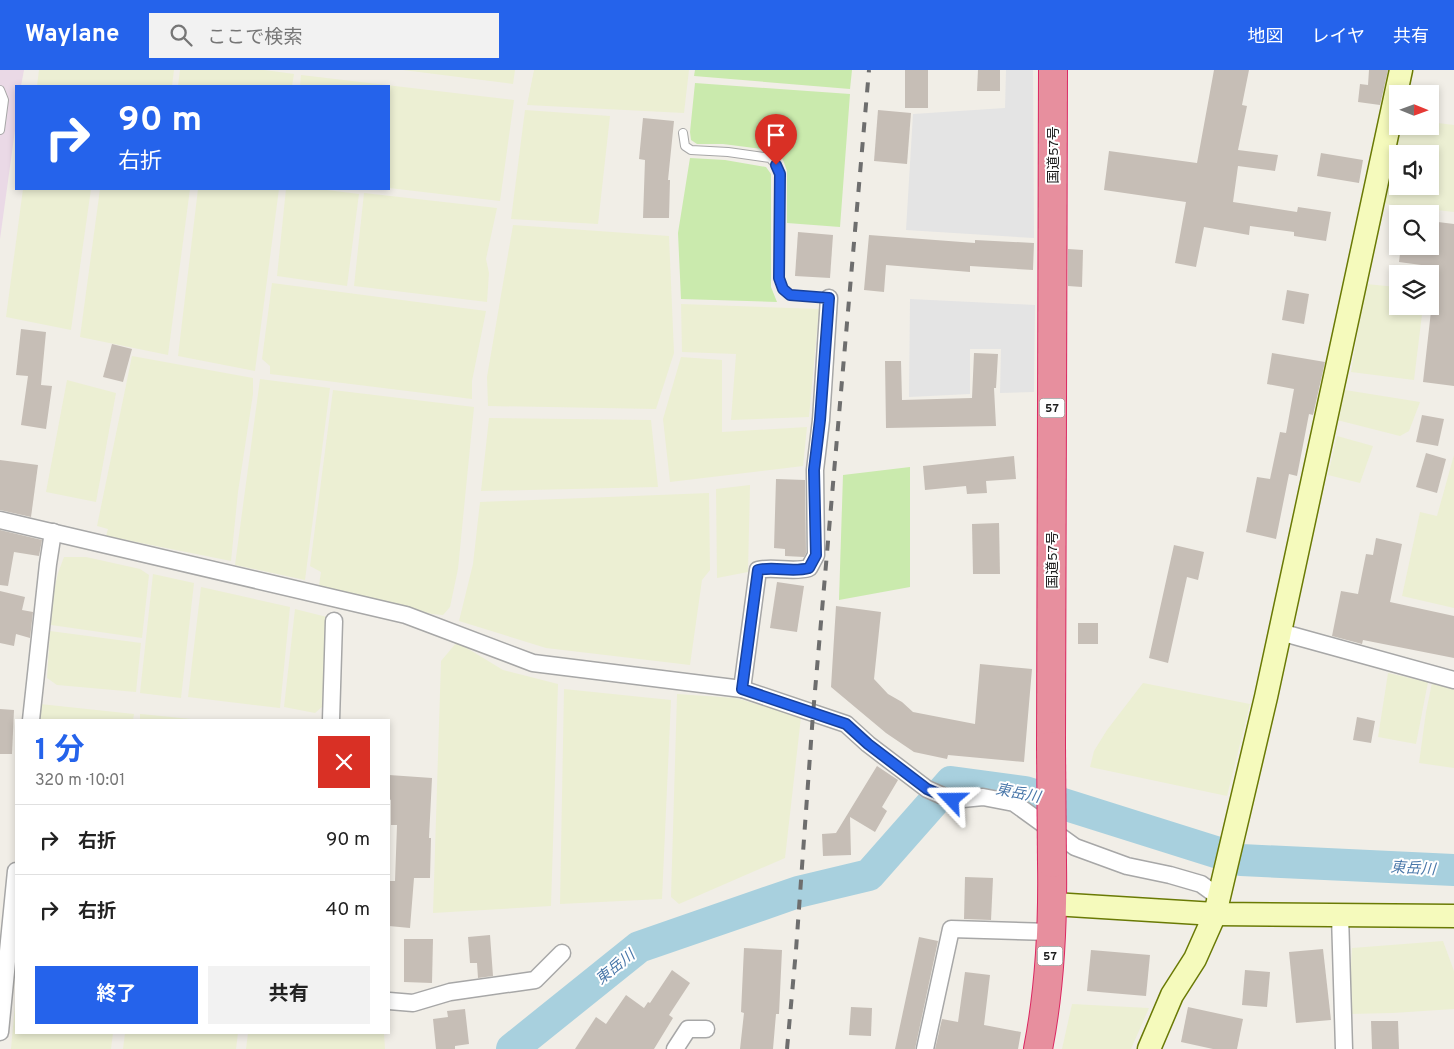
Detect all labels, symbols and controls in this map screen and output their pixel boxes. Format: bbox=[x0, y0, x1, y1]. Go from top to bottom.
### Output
search box bbox=[149, 13, 499, 58]
text: Waylane bbox=[25, 20, 119, 50]
icon: search bbox=[167, 21, 195, 49]
text: ここで検索 bbox=[207, 26, 302, 50]
text: 地図 bbox=[1248, 26, 1284, 49]
text: レイヤ bbox=[1312, 26, 1365, 49]
text: 共有 bbox=[1393, 26, 1429, 49]
north arrow bbox=[1389, 85, 1439, 135]
map controls bbox=[1389, 85, 1439, 315]
text: 90 m bbox=[118, 99, 202, 143]
icon: right bbox=[35, 105, 100, 170]
pin bbox=[755, 114, 797, 165]
icon: arrive bbox=[762, 121, 790, 149]
street label: 国道57号 bbox=[1046, 126, 1063, 184]
button: sound bbox=[1389, 145, 1439, 195]
text: 右折 bbox=[118, 149, 162, 176]
button: search bbox=[1389, 205, 1439, 255]
button: layers bbox=[1389, 265, 1439, 315]
road number: 57 bbox=[1040, 398, 1064, 418]
street label: 国道57号 bbox=[1045, 531, 1062, 589]
text: 1 分 bbox=[35, 733, 85, 770]
button: close bbox=[318, 736, 370, 788]
text: 320 m · 10:01 bbox=[35, 771, 125, 791]
position arrow bbox=[925, 773, 977, 825]
water label: 東岳川 bbox=[994, 781, 1044, 808]
icon: right bbox=[35, 826, 63, 854]
text: 90 m bbox=[326, 828, 370, 852]
text: 右折 bbox=[78, 830, 116, 854]
water label: 東岳川 bbox=[1390, 859, 1438, 880]
icon: right bbox=[35, 896, 63, 924]
text: 40 m bbox=[325, 898, 370, 922]
text: 右折 bbox=[78, 900, 116, 924]
water label: 東岳川 bbox=[592, 945, 641, 990]
road number: 57 bbox=[1038, 946, 1062, 966]
button: 終了 bbox=[35, 966, 198, 1024]
button: 共有 bbox=[208, 966, 370, 1024]

